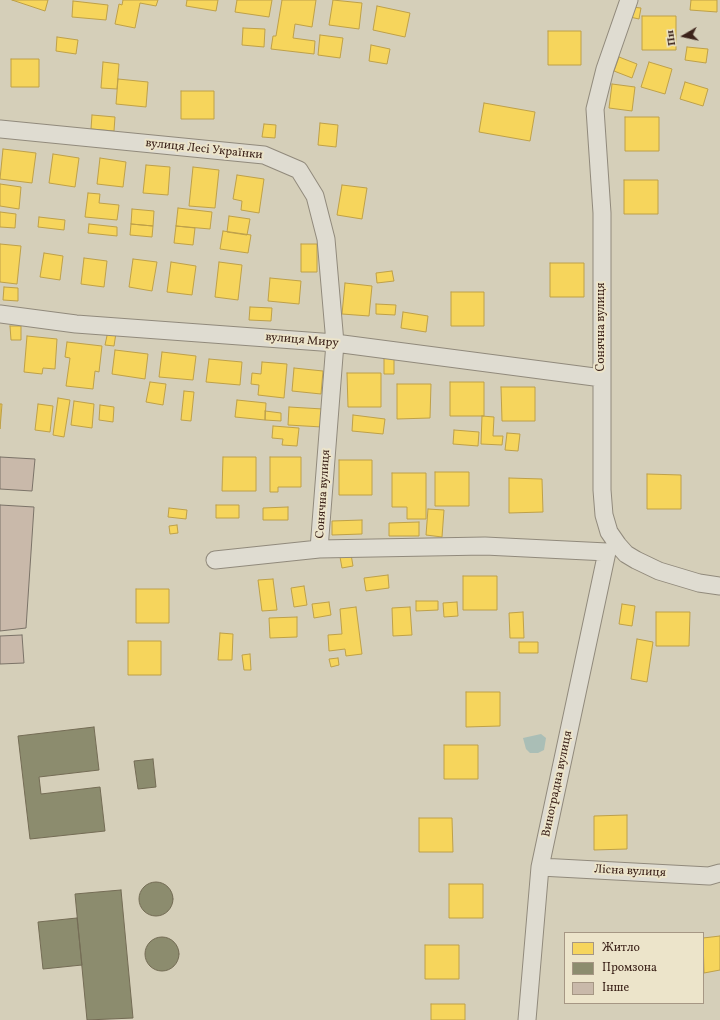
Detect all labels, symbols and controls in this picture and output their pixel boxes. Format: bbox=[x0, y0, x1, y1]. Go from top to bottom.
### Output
north arrow bbox=[664, 16, 704, 56]
text: Пн bbox=[663, 29, 680, 47]
street label: вулиця Лесі Українки bbox=[145, 137, 263, 163]
street label: Сонячна вулиця bbox=[595, 282, 609, 372]
street label: вулиця Миру bbox=[265, 331, 339, 351]
street label: Сонячна вулиця bbox=[314, 449, 334, 539]
street label: Виноградна вулиця bbox=[540, 730, 576, 838]
street label: Лісна вулиця bbox=[594, 863, 666, 881]
legend bbox=[564, 932, 704, 1004]
text: Житло bbox=[602, 940, 640, 956]
text: Промзона bbox=[602, 960, 657, 976]
text: Інше bbox=[602, 980, 629, 996]

